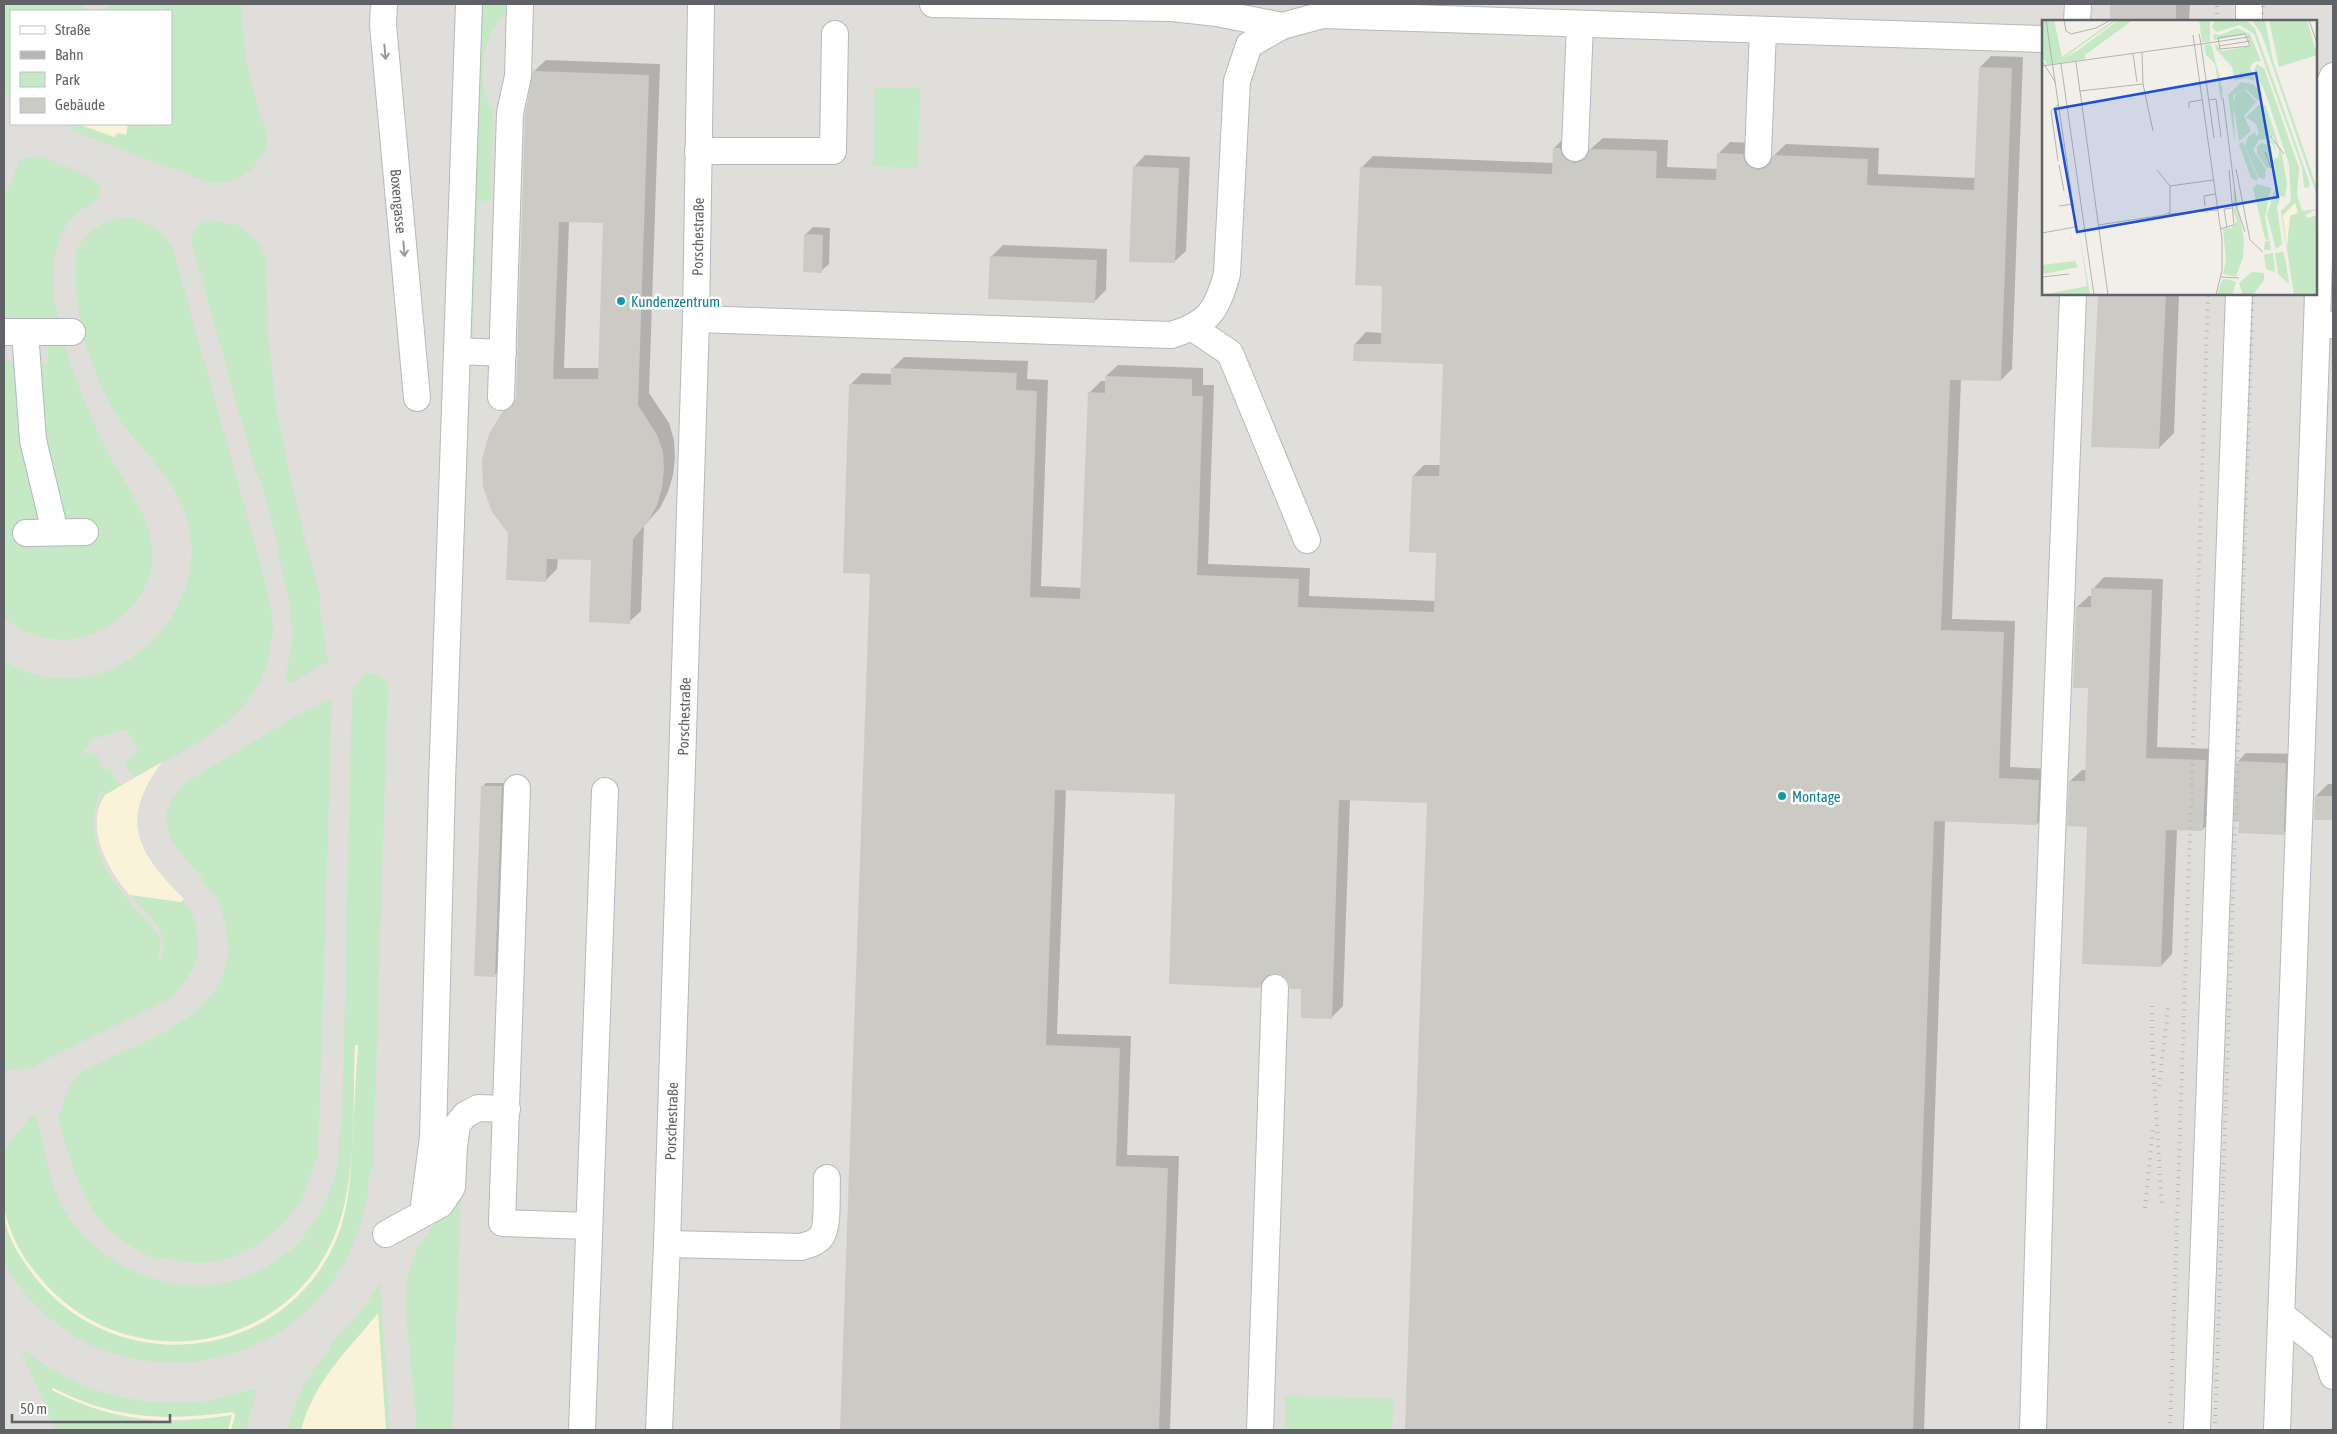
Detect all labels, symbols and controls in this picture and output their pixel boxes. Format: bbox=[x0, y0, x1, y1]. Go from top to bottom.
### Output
legend bbox=[10, 10, 172, 125]
inset map bbox=[2042, 20, 2317, 295]
text: Straße bbox=[55, 21, 91, 38]
one-way arrow bbox=[381, 44, 390, 60]
text: Bahn bbox=[55, 46, 84, 63]
text: Park bbox=[55, 71, 80, 88]
text: Gebäude bbox=[55, 96, 105, 113]
street label: Boxengasse bbox=[388, 168, 410, 234]
street label: Porschestraße bbox=[688, 197, 706, 276]
one-way arrow bbox=[399, 241, 408, 257]
place label: Kundenzentrum bbox=[631, 293, 720, 310]
marker: Kundenzentrum bbox=[615, 295, 627, 307]
street label: Porschestraße bbox=[674, 677, 693, 756]
place label: Montage bbox=[1792, 788, 1841, 805]
marker: Montage bbox=[1776, 790, 1788, 802]
street label: Porschestraße bbox=[661, 1082, 681, 1161]
scale bar bbox=[12, 1392, 170, 1424]
text: 50 m bbox=[20, 1400, 47, 1417]

